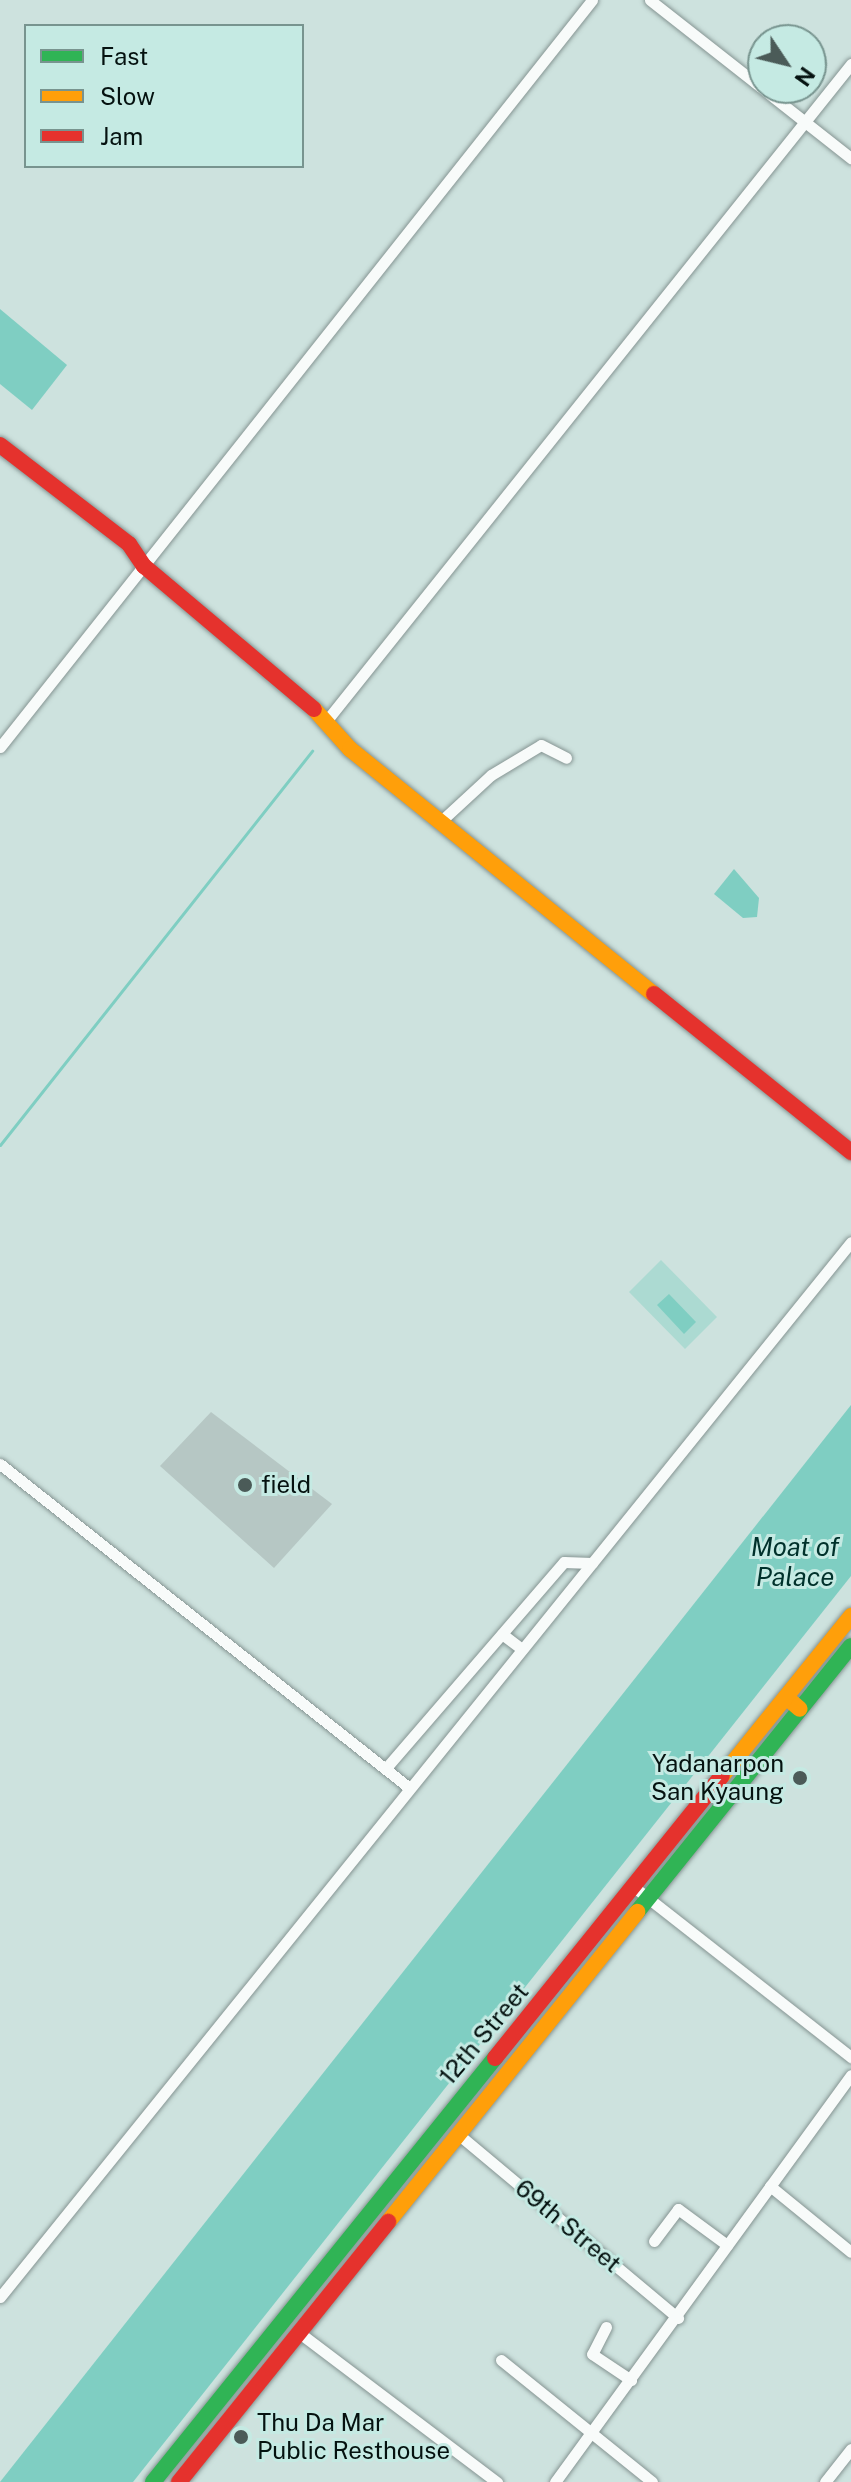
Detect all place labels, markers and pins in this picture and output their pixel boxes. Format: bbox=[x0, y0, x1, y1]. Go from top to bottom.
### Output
place label: field bbox=[261, 1471, 311, 1499]
marker: field bbox=[236, 1476, 254, 1494]
place label: Yadanarpon San Kyaung bbox=[651, 1750, 784, 1806]
marker: Yadanarpon San Kyaung bbox=[791, 1769, 809, 1787]
place label: Thu Da Mar Public Resthouse bbox=[257, 2409, 450, 2465]
marker: Thu Da Mar Public Resthouse bbox=[232, 2428, 250, 2446]

